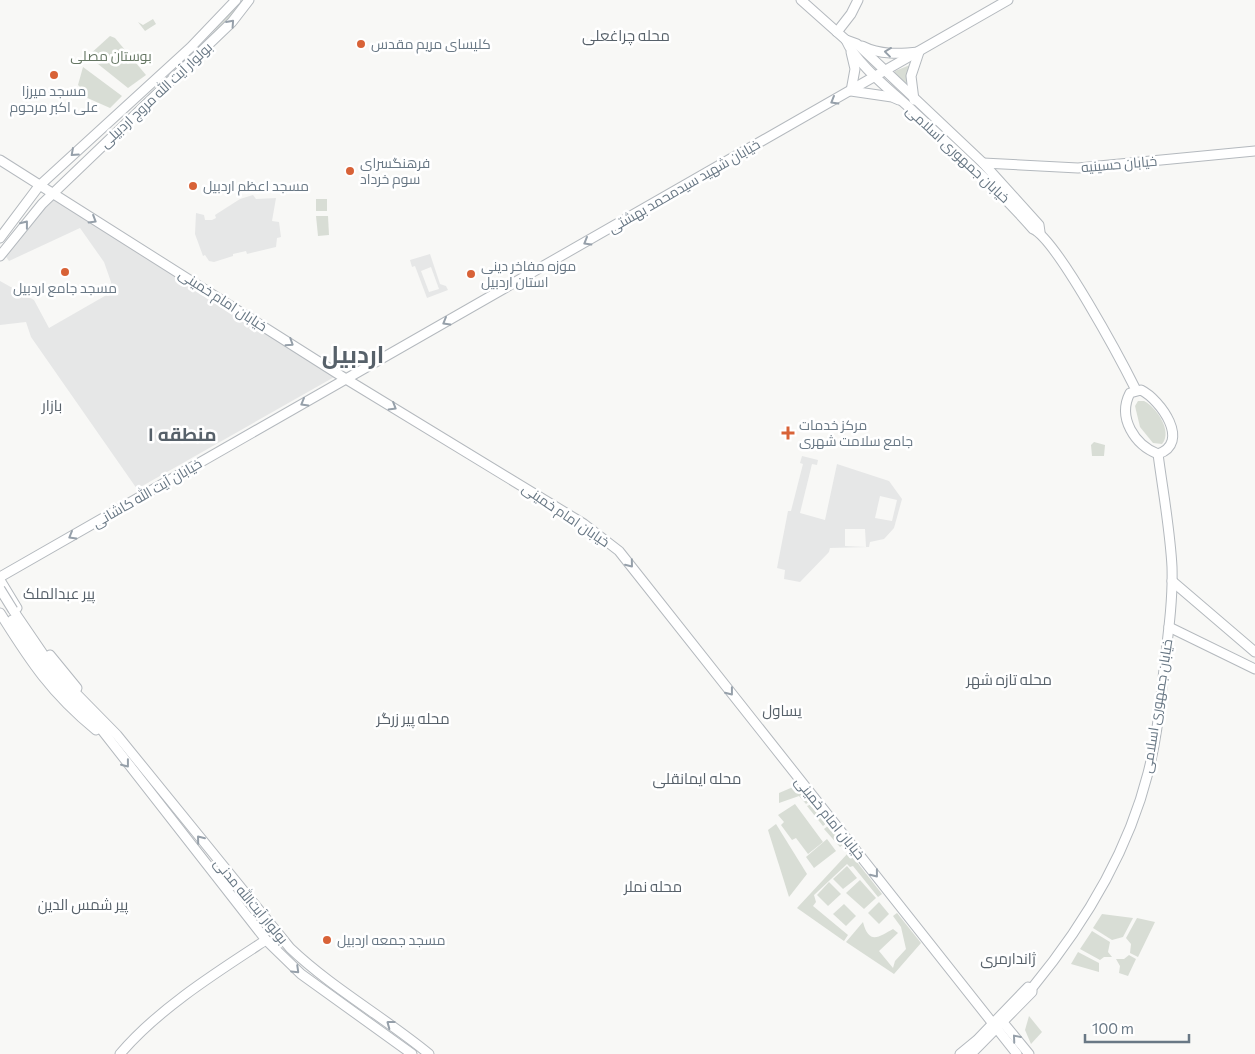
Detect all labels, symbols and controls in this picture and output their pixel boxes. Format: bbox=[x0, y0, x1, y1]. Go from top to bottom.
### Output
one-way arrow bbox=[225, 20, 234, 29]
district label: محله چراغعلی bbox=[582, 26, 670, 46]
place label: کلیسای مریم مقدس bbox=[371, 35, 491, 54]
street label: بولوار آیت الله مروج اردبیلی bbox=[96, 38, 216, 152]
marker: کلیسای مریم مقدس bbox=[355, 38, 367, 50]
park label: بوستان مصلی bbox=[70, 47, 152, 64]
one-way arrow bbox=[883, 47, 891, 58]
marker: مسجد میرزا علی اکبر مرحوم bbox=[48, 69, 60, 81]
place label: مسجد میرزا علی اکبر مرحوم bbox=[10, 82, 98, 117]
one-way arrow bbox=[831, 94, 840, 104]
street label: خیابان جمهوری اسلامی bbox=[903, 101, 1014, 206]
street label: خیابان شهید سیدمحمد بهشتی bbox=[605, 135, 763, 236]
one-way arrow bbox=[70, 147, 79, 156]
street label: خیابان حسینیه bbox=[1080, 152, 1158, 175]
place label: فرهنگسرای سوم خرداد bbox=[360, 154, 430, 189]
marker: فرهنگسرای سوم خرداد bbox=[344, 165, 356, 177]
place label: مسجد اعظم اردبیل bbox=[203, 177, 309, 196]
marker: مسجد اعظم اردبیل bbox=[187, 180, 199, 192]
one-way arrow bbox=[87, 213, 96, 223]
one-way arrow bbox=[19, 221, 27, 230]
one-way arrow bbox=[583, 235, 592, 245]
place label: موزه مفاخر دینی استان اردبیل bbox=[481, 257, 576, 290]
street label: خیابان امام خمینی bbox=[175, 265, 271, 336]
marker: مسجد جامع اردبیل bbox=[59, 266, 71, 278]
marker: موزه مفاخر دینی استان اردبیل bbox=[465, 268, 477, 280]
place label: مسجد جامع اردبیل bbox=[13, 279, 117, 297]
one-way arrow bbox=[442, 316, 451, 326]
one-way arrow bbox=[285, 336, 294, 346]
district label: اردبیل bbox=[322, 339, 384, 369]
district label: بازار bbox=[41, 396, 62, 415]
one-way arrow bbox=[300, 397, 309, 407]
one-way arrow bbox=[388, 401, 397, 411]
place label: مرکز خدمات جامع سلامت شهری bbox=[799, 416, 913, 450]
district label: منطقه ۱ bbox=[147, 422, 217, 445]
marker: مرکز خدمات جامع سلامت شهری bbox=[781, 426, 795, 440]
street label: خیابان آیت الله کاشانی bbox=[89, 454, 204, 531]
street label: خیابان امام خمینی bbox=[518, 479, 613, 552]
one-way arrow bbox=[68, 529, 77, 539]
one-way arrow bbox=[625, 558, 633, 567]
district label: پیر عبدالملک bbox=[23, 584, 95, 604]
street label: خیابان جمهوری اسلامی bbox=[1138, 638, 1175, 774]
district label: محله تازه شهر bbox=[965, 670, 1052, 690]
one-way arrow bbox=[725, 686, 733, 695]
district label: یساول bbox=[762, 701, 802, 720]
district label: محله پیر زرگر bbox=[375, 709, 450, 729]
one-way arrow bbox=[121, 758, 129, 767]
district label: محله ایمانقلی bbox=[653, 769, 741, 789]
street label: خیابان امام خمینی bbox=[790, 773, 869, 864]
one-way arrow bbox=[197, 836, 205, 845]
street label: بولوار آیت‌الله مدنی bbox=[211, 854, 292, 947]
one-way arrow bbox=[870, 868, 878, 877]
district label: محله نملر bbox=[623, 877, 682, 896]
district label: پیر شمس الدین bbox=[38, 895, 128, 915]
place label: مسجد جمعه اردبیل bbox=[337, 931, 445, 948]
marker: مسجد جمعه اردبیل bbox=[321, 934, 333, 946]
district label: ژاندارمری bbox=[980, 949, 1036, 969]
one-way arrow bbox=[291, 964, 300, 973]
scale bar bbox=[1085, 1012, 1189, 1044]
text: 100 m bbox=[1092, 1019, 1134, 1037]
one-way arrow bbox=[386, 1021, 396, 1030]
one-way arrow bbox=[1013, 1035, 1022, 1044]

